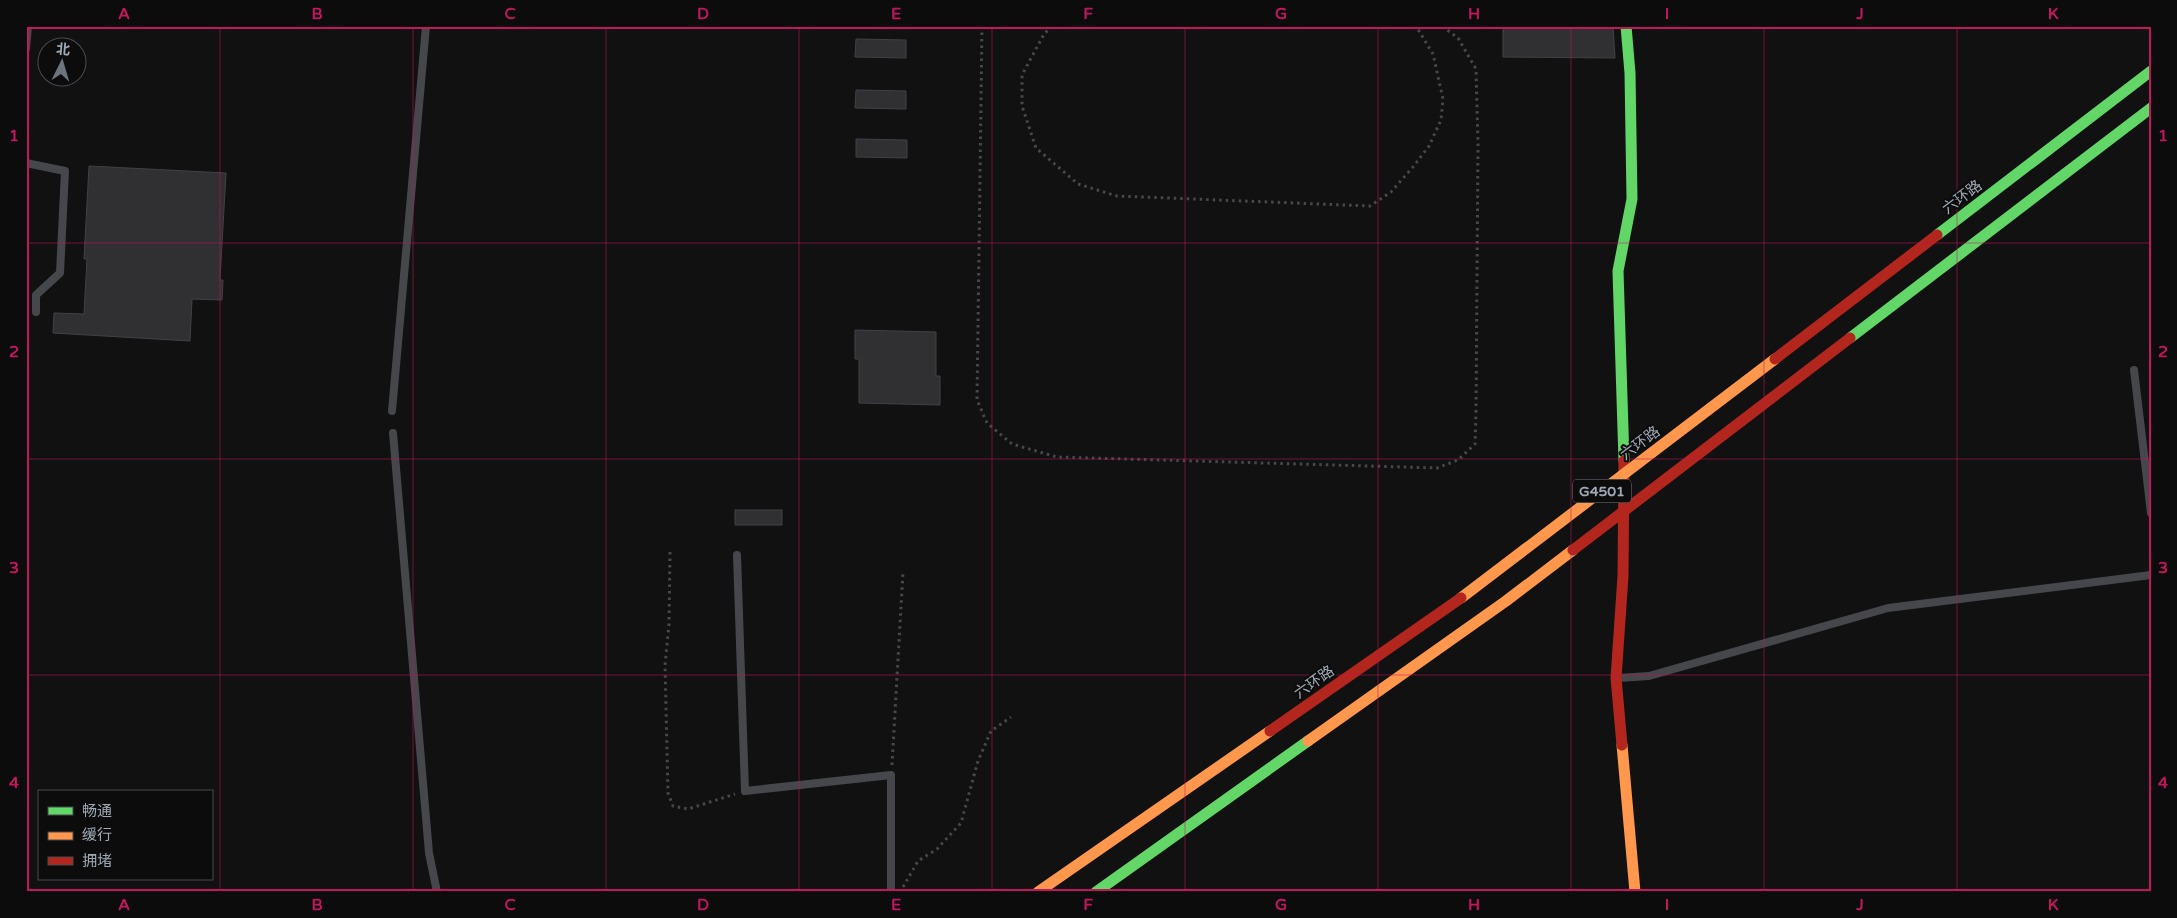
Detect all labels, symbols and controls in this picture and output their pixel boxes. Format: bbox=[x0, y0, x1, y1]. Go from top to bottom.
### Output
text: A bbox=[118, 4, 130, 24]
text: B bbox=[311, 4, 323, 24]
text: C bbox=[504, 4, 516, 24]
text: D bbox=[697, 4, 709, 24]
text: E bbox=[891, 4, 901, 24]
text: F bbox=[1083, 4, 1093, 24]
text: G bbox=[1275, 4, 1287, 24]
text: H bbox=[1468, 4, 1480, 24]
text: I bbox=[1665, 4, 1669, 24]
text: J bbox=[1855, 4, 1864, 24]
text: K bbox=[2048, 4, 2059, 24]
north arrow bbox=[38, 38, 88, 88]
text: 北 bbox=[55, 40, 71, 59]
text: 1 bbox=[9, 126, 19, 146]
text: 1 bbox=[2158, 126, 2168, 146]
street label: 六环路 bbox=[1939, 176, 1985, 218]
text: 2 bbox=[9, 342, 19, 362]
text: 2 bbox=[2158, 342, 2168, 362]
street label: 六环路 bbox=[1617, 422, 1663, 464]
road number: G4501 bbox=[1573, 480, 1631, 502]
text: 3 bbox=[9, 558, 19, 578]
text: 3 bbox=[2158, 558, 2168, 578]
street label: 六环路 bbox=[1290, 662, 1338, 702]
text: 4 bbox=[9, 773, 19, 793]
text: 4 bbox=[2158, 773, 2168, 793]
legend bbox=[38, 790, 212, 880]
text: 畅通 bbox=[82, 802, 112, 820]
text: 缓行 bbox=[82, 826, 112, 844]
text: 拥堵 bbox=[82, 852, 112, 870]
text: A bbox=[118, 895, 130, 915]
text: B bbox=[311, 895, 323, 915]
text: C bbox=[504, 895, 516, 915]
text: D bbox=[697, 895, 709, 915]
text: E bbox=[891, 895, 901, 915]
text: F bbox=[1083, 895, 1093, 915]
text: G bbox=[1275, 895, 1287, 915]
text: H bbox=[1468, 895, 1480, 915]
text: I bbox=[1665, 895, 1669, 915]
text: J bbox=[1855, 895, 1864, 915]
text: K bbox=[2048, 895, 2059, 915]

